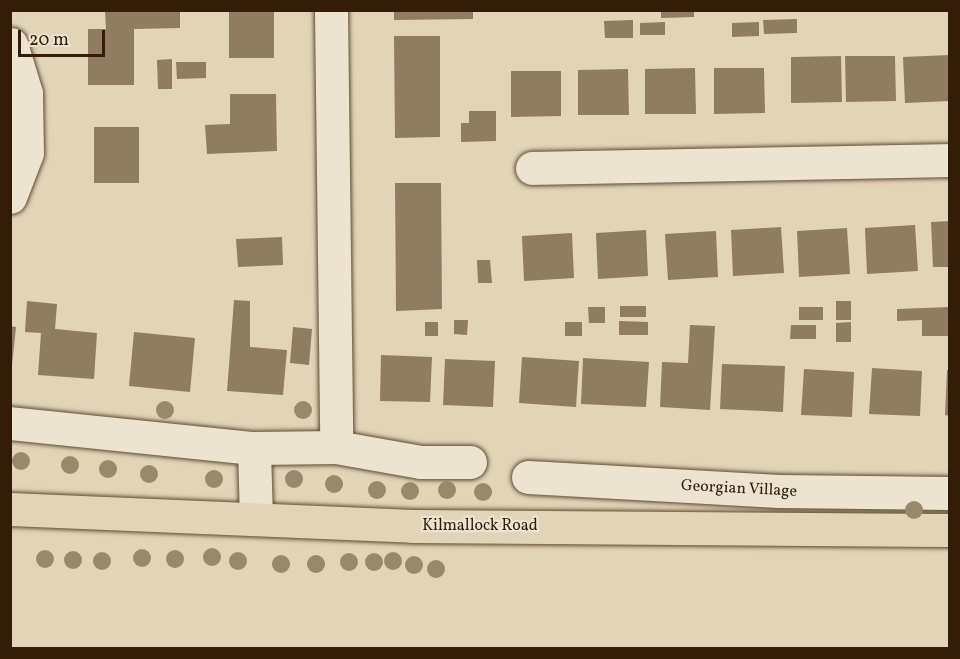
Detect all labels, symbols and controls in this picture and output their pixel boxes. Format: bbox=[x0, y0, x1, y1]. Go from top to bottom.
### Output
scale bar bbox=[21, 18, 108, 56]
text: 20 m bbox=[29, 28, 69, 53]
street label: Georgian Village bbox=[680, 476, 798, 502]
street label: Kilmallock Road bbox=[422, 516, 538, 536]

